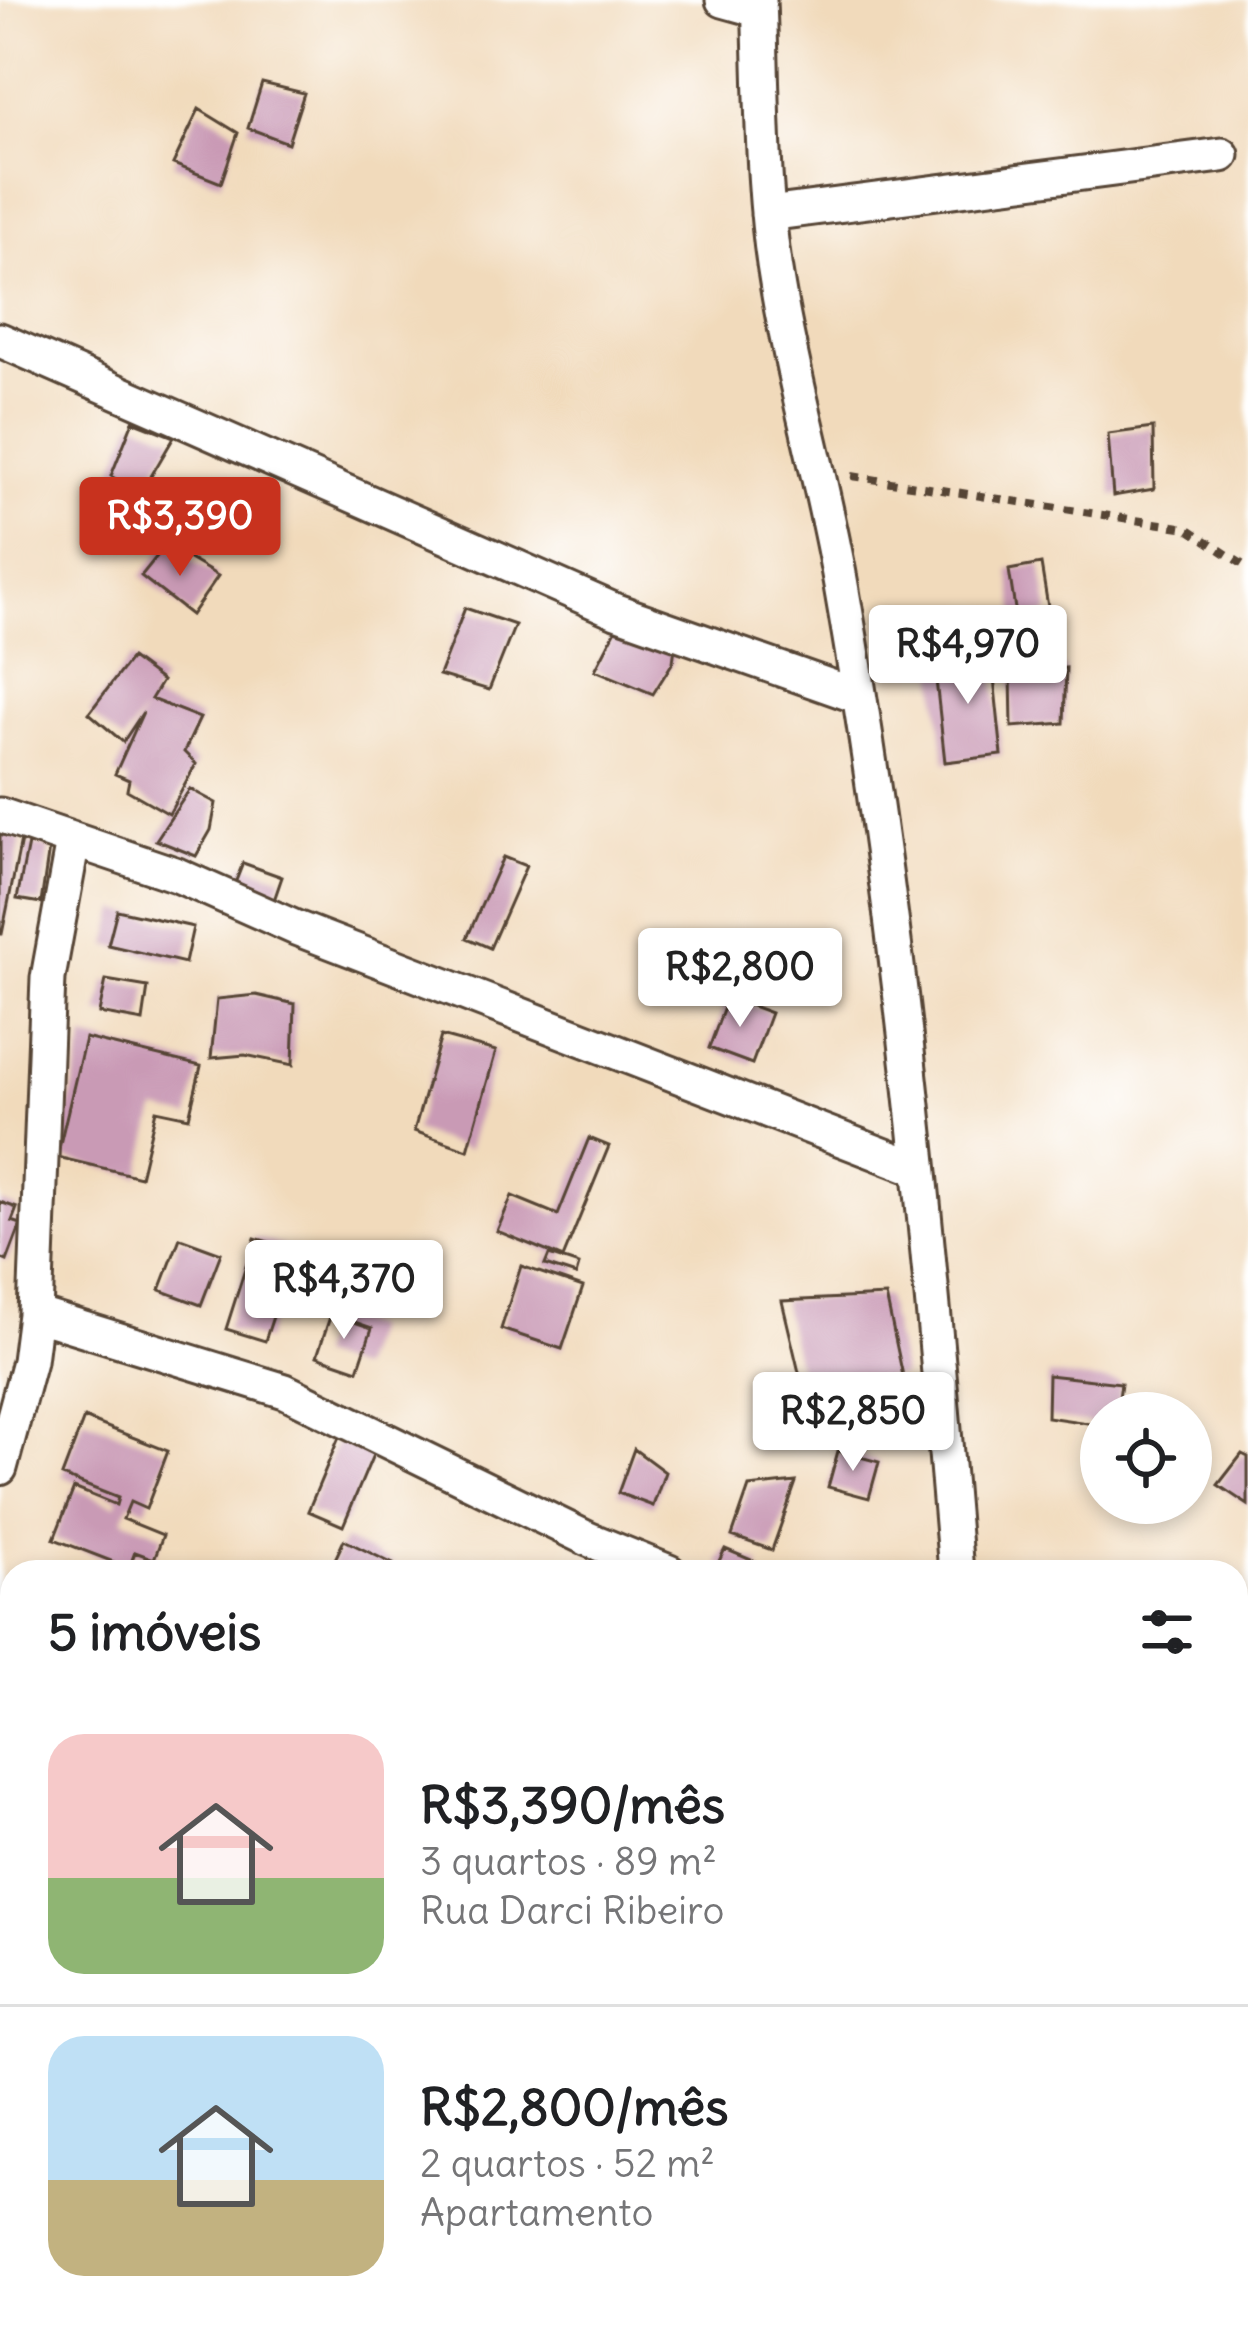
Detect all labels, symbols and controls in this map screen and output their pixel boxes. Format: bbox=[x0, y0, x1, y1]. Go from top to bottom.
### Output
pin: R$3,390 bbox=[69, 477, 291, 579]
text: R$3,390 bbox=[107, 491, 254, 540]
pin: R$4,970 bbox=[857, 605, 1079, 707]
text: R$4,970 bbox=[896, 619, 1040, 668]
pin: R$2,800 bbox=[629, 928, 851, 1030]
text: R$2,800 bbox=[665, 942, 815, 991]
pin: R$4,370 bbox=[233, 1240, 455, 1342]
text: R$4,370 bbox=[272, 1254, 416, 1303]
pin: R$2,850 bbox=[742, 1372, 964, 1474]
text: R$2,850 bbox=[780, 1386, 926, 1435]
map controls bbox=[1080, 1392, 1212, 1524]
button: locate bbox=[1080, 1392, 1212, 1524]
icon: filters bbox=[1134, 1599, 1200, 1665]
text: 5 imóveis bbox=[48, 1600, 261, 1664]
text: R$3,390/mês bbox=[420, 1773, 725, 1837]
icon: home bbox=[144, 1782, 288, 1926]
text: 3 quartos · 89 m² bbox=[420, 1837, 717, 1886]
text: Rua Darci Ribeiro bbox=[420, 1886, 724, 1935]
text: R$2,800/mês bbox=[420, 2075, 729, 2139]
icon: home bbox=[144, 2084, 288, 2228]
text: 2 quartos · 52 m² bbox=[420, 2139, 715, 2188]
text: Apartamento bbox=[420, 2188, 653, 2237]

